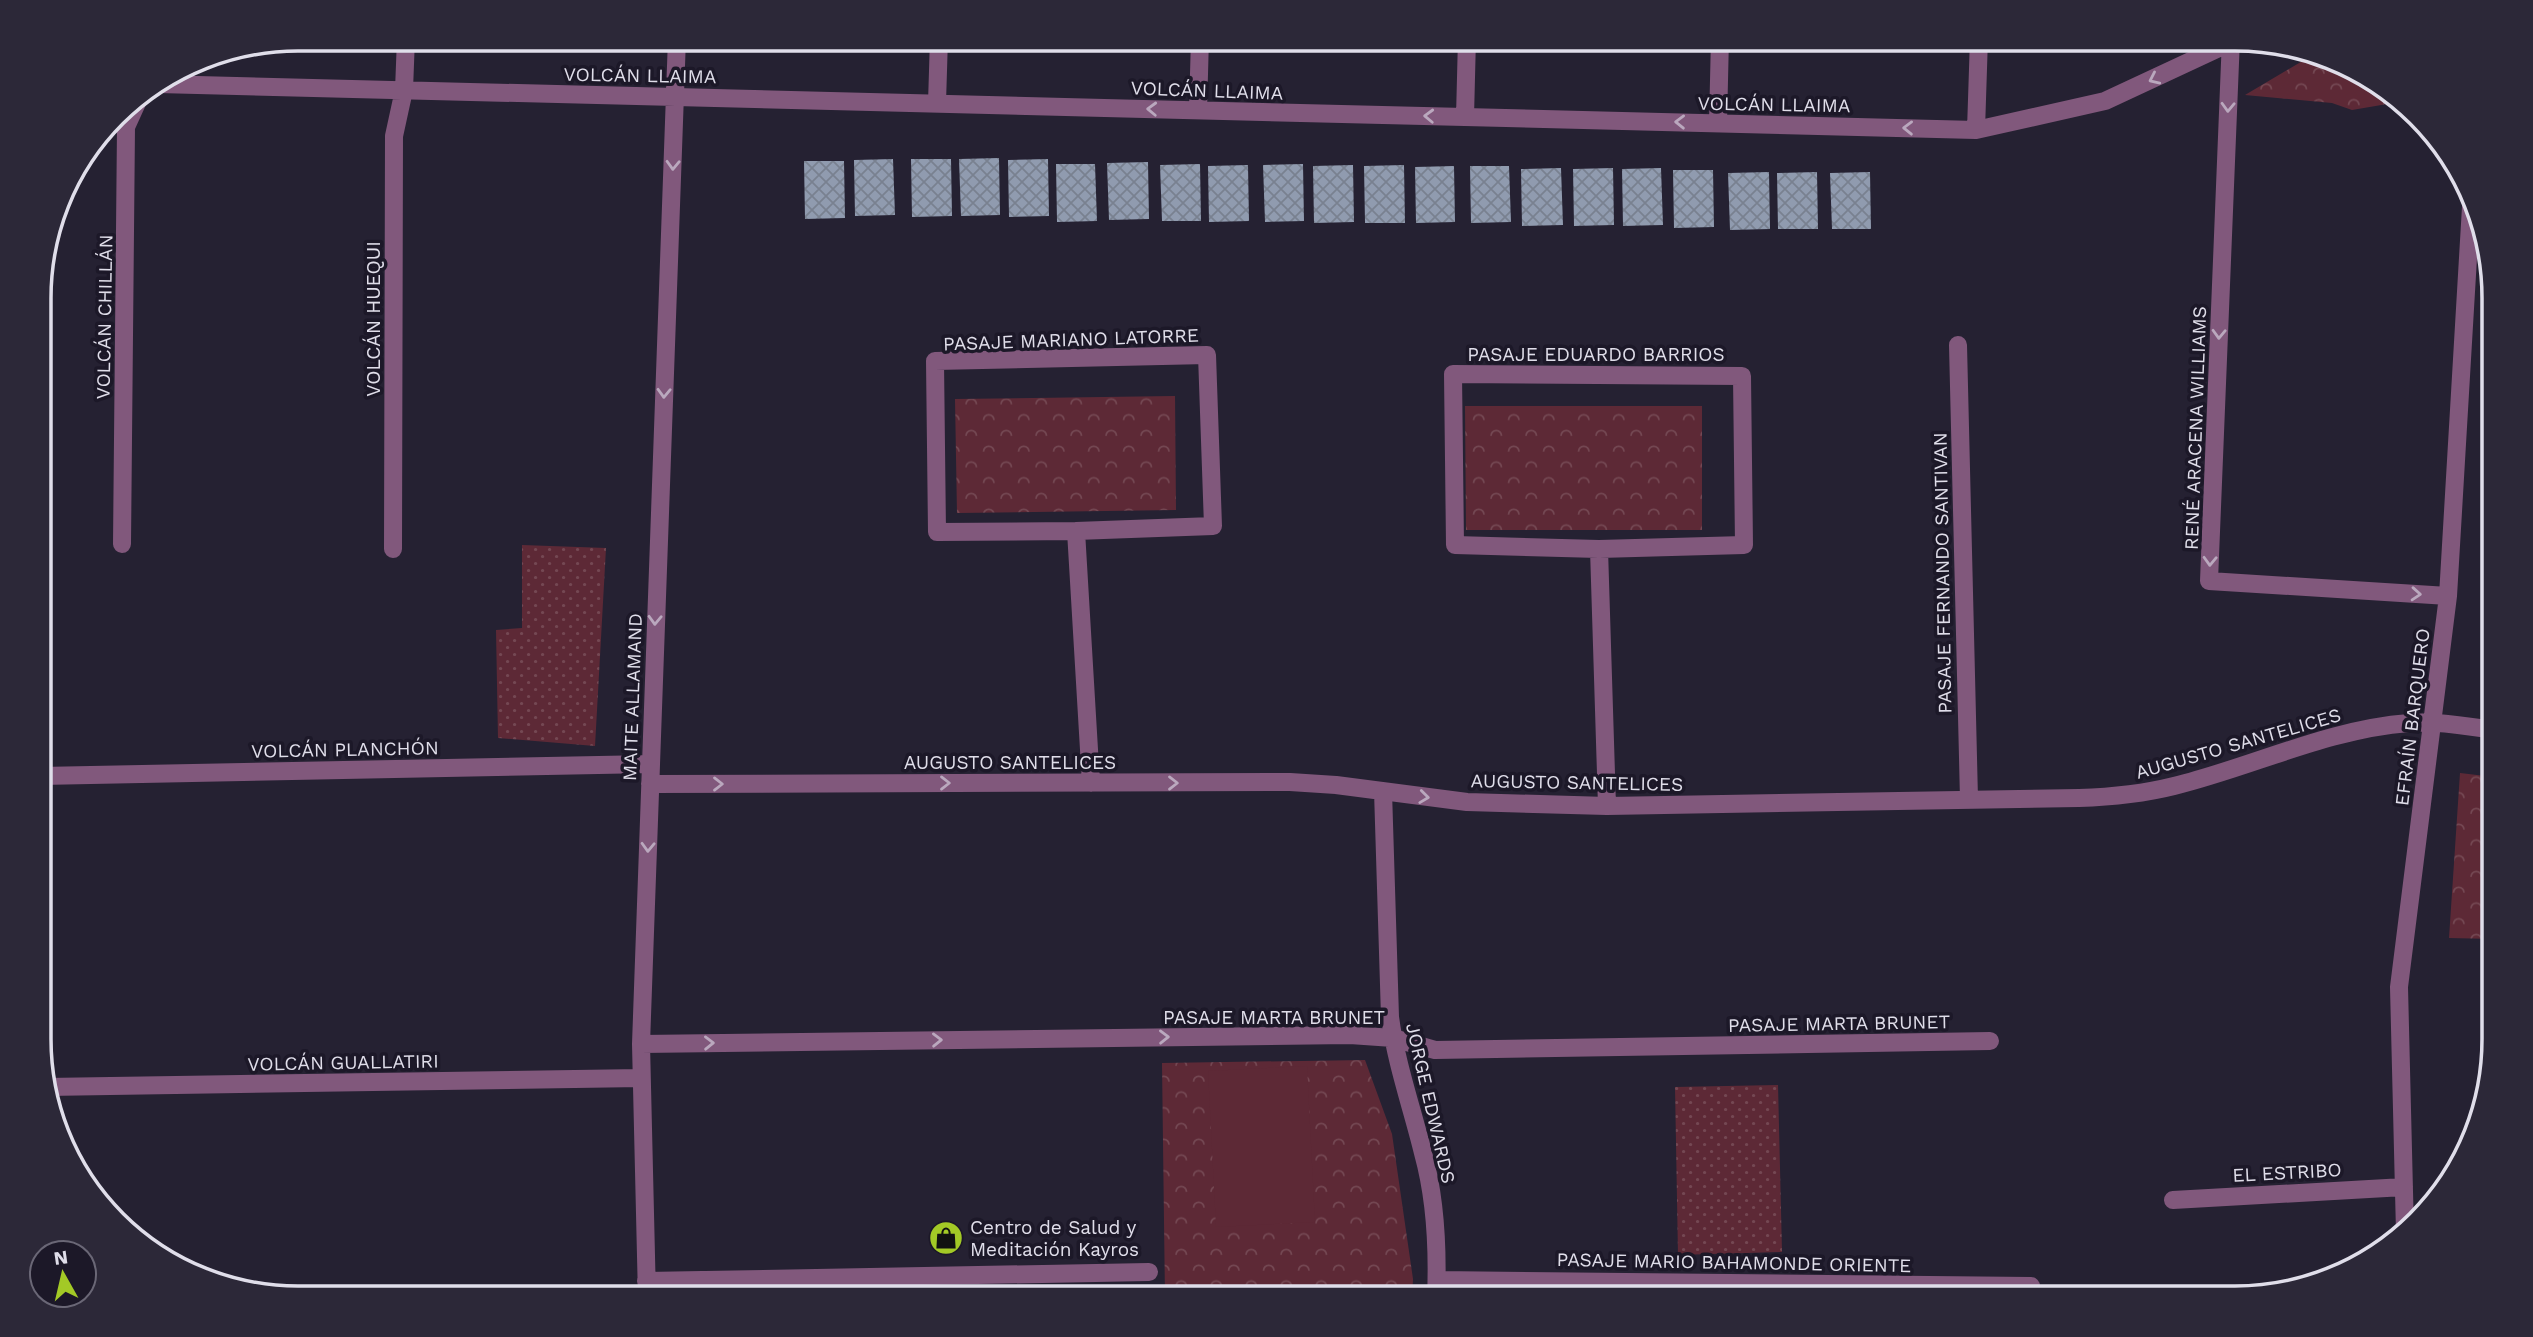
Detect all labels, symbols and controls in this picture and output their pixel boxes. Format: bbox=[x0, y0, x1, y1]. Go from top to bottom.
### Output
street label: VOLCÁN LLAIMA bbox=[563, 63, 717, 88]
one-way arrow bbox=[2149, 71, 2161, 85]
street label: VOLCÁN LLAIMA bbox=[1130, 76, 1284, 105]
street label: VOLCÁN LLAIMA bbox=[1697, 92, 1851, 117]
one-way arrow bbox=[2221, 101, 2236, 112]
one-way arrow bbox=[1146, 102, 1157, 117]
one-way arrow bbox=[1423, 109, 1434, 124]
one-way arrow bbox=[1675, 115, 1686, 130]
one-way arrow bbox=[1902, 121, 1913, 136]
one-way arrow bbox=[665, 160, 680, 171]
street label: VOLCÁN CHILLÁN bbox=[92, 234, 117, 400]
street label: VOLCÁN HUEQUI bbox=[362, 241, 385, 397]
street label: RENÉ ARACENA WILLIAMS bbox=[2180, 306, 2211, 550]
street label: PASAJE MARIANO LATORRE bbox=[943, 324, 1199, 355]
one-way arrow bbox=[2212, 329, 2227, 340]
street label: PASAJE EDUARDO BARRIOS bbox=[1467, 343, 1725, 366]
one-way arrow bbox=[657, 388, 672, 399]
street label: PASAJE FERNANDO SANTIVAN bbox=[1929, 432, 1956, 714]
one-way arrow bbox=[2203, 556, 2218, 567]
one-way arrow bbox=[2411, 587, 2422, 602]
street label: MAITE ALLAMAND bbox=[618, 613, 647, 781]
one-way arrow bbox=[648, 615, 663, 626]
street label: EFRAÍN BARQUERO bbox=[2390, 627, 2435, 807]
street label: AUGUSTO SANTELICES bbox=[2133, 703, 2343, 784]
street label: VOLCÁN PLANCHÓN bbox=[251, 736, 439, 763]
street label: AUGUSTO SANTELICES bbox=[904, 751, 1116, 774]
street label: AUGUSTO SANTELICES bbox=[1471, 769, 1683, 796]
one-way arrow bbox=[1168, 775, 1179, 791]
one-way arrow bbox=[713, 776, 724, 792]
one-way arrow bbox=[940, 776, 951, 791]
one-way arrow bbox=[1418, 789, 1430, 804]
one-way arrow bbox=[640, 842, 655, 853]
street label: PASAJE MARTA BRUNET bbox=[1163, 1006, 1385, 1029]
street label: PASAJE MARTA BRUNET bbox=[1728, 1010, 1950, 1037]
street label: JORGE EDWARDS bbox=[1401, 1021, 1460, 1186]
one-way arrow bbox=[1159, 1030, 1170, 1045]
one-way arrow bbox=[932, 1033, 943, 1048]
one-way arrow bbox=[704, 1036, 715, 1051]
street label: VOLCÁN GUALLATIRI bbox=[247, 1049, 439, 1076]
street label: EL ESTRIBO bbox=[2232, 1158, 2342, 1187]
place label: Centro de Salud y Meditación Kayros bbox=[970, 1216, 1139, 1261]
shop icon: Centro de Salud y Meditación Kayros bbox=[927, 1219, 965, 1257]
north arrow bbox=[28, 1239, 98, 1309]
text: N bbox=[52, 1245, 69, 1270]
street label: PASAJE MARIO BAHAMONDE ORIENTE bbox=[1556, 1248, 1912, 1277]

